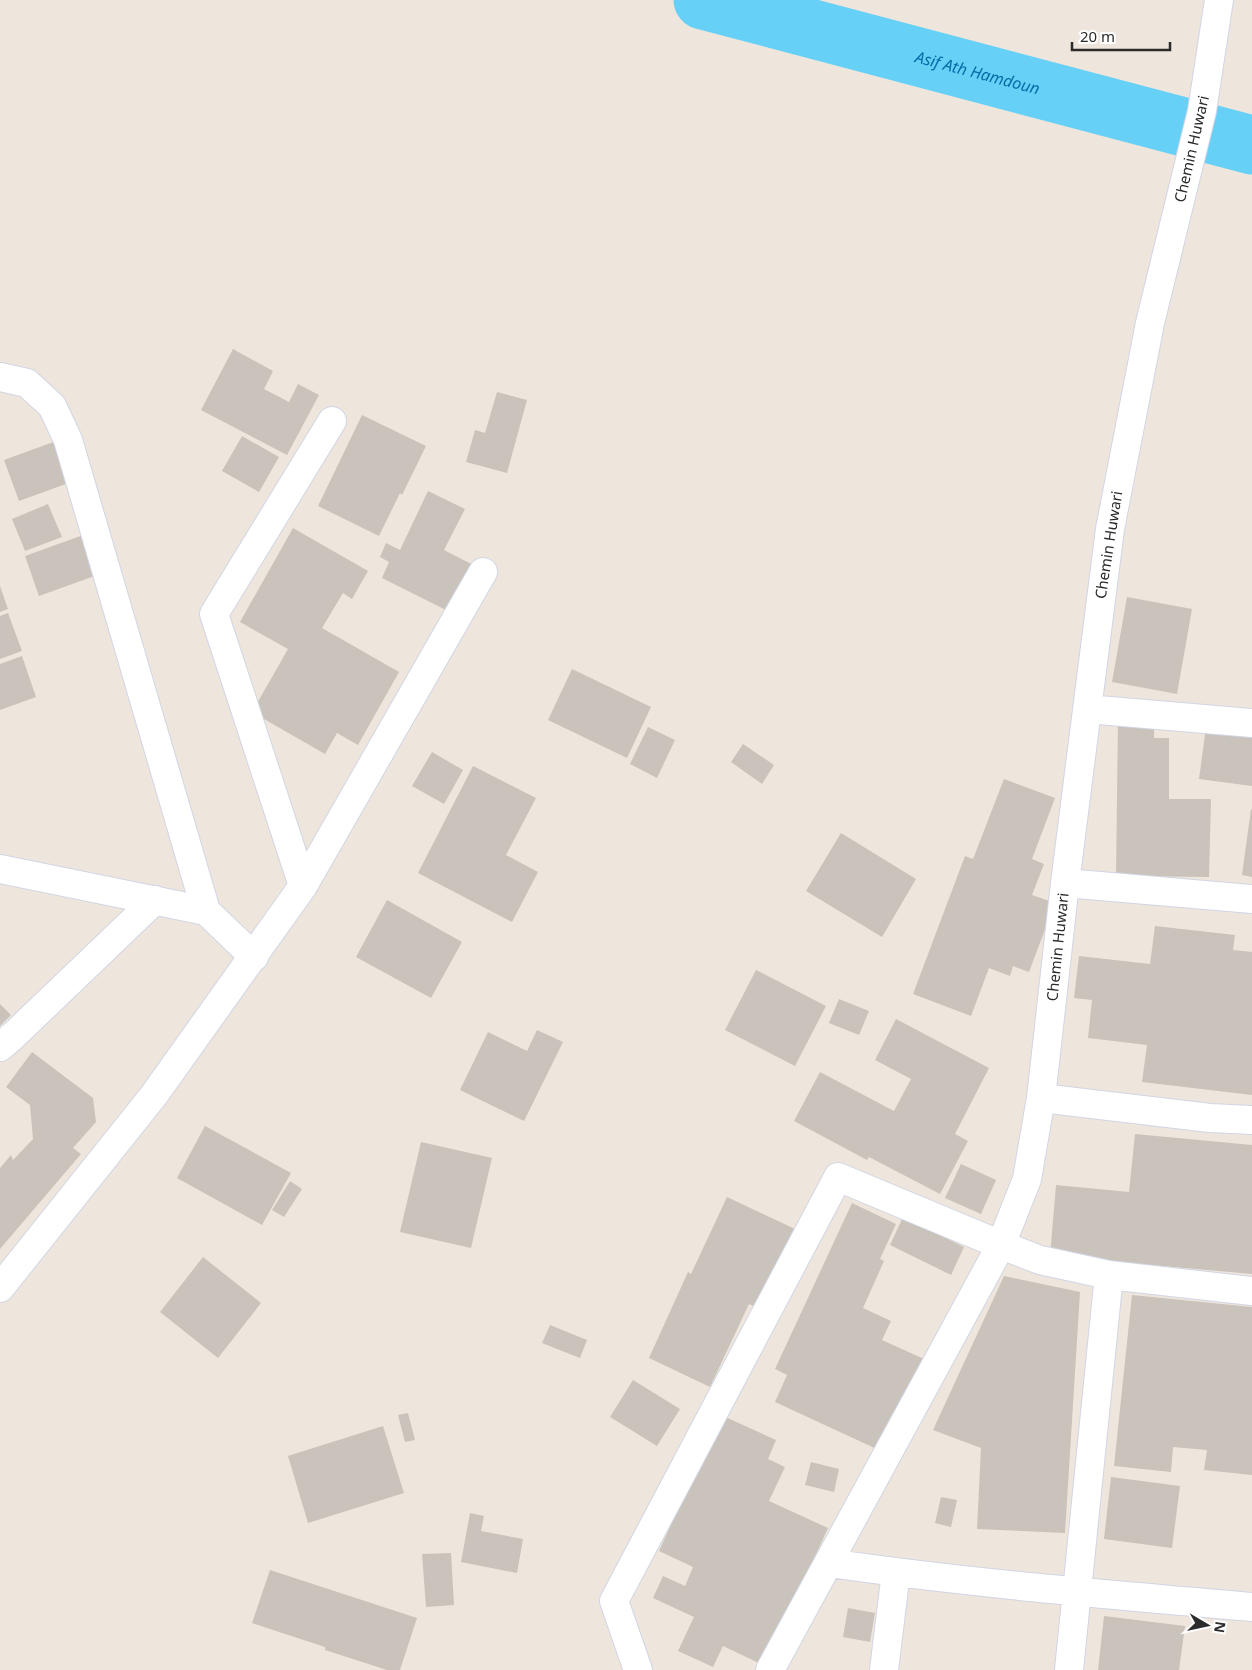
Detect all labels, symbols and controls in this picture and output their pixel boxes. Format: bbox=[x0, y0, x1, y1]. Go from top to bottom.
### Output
scale bar bbox=[1072, 20, 1170, 52]
text: 20 m bbox=[1080, 26, 1115, 46]
water label: Asif Ath Hamdoun bbox=[912, 45, 1042, 99]
street label: Chemin Huwari bbox=[1169, 93, 1213, 204]
street label: Chemin Huwari bbox=[1090, 489, 1126, 600]
street label: Chemin Huwari bbox=[1041, 892, 1073, 1002]
north arrow bbox=[1182, 1600, 1232, 1650]
text: N bbox=[1210, 1620, 1231, 1634]

